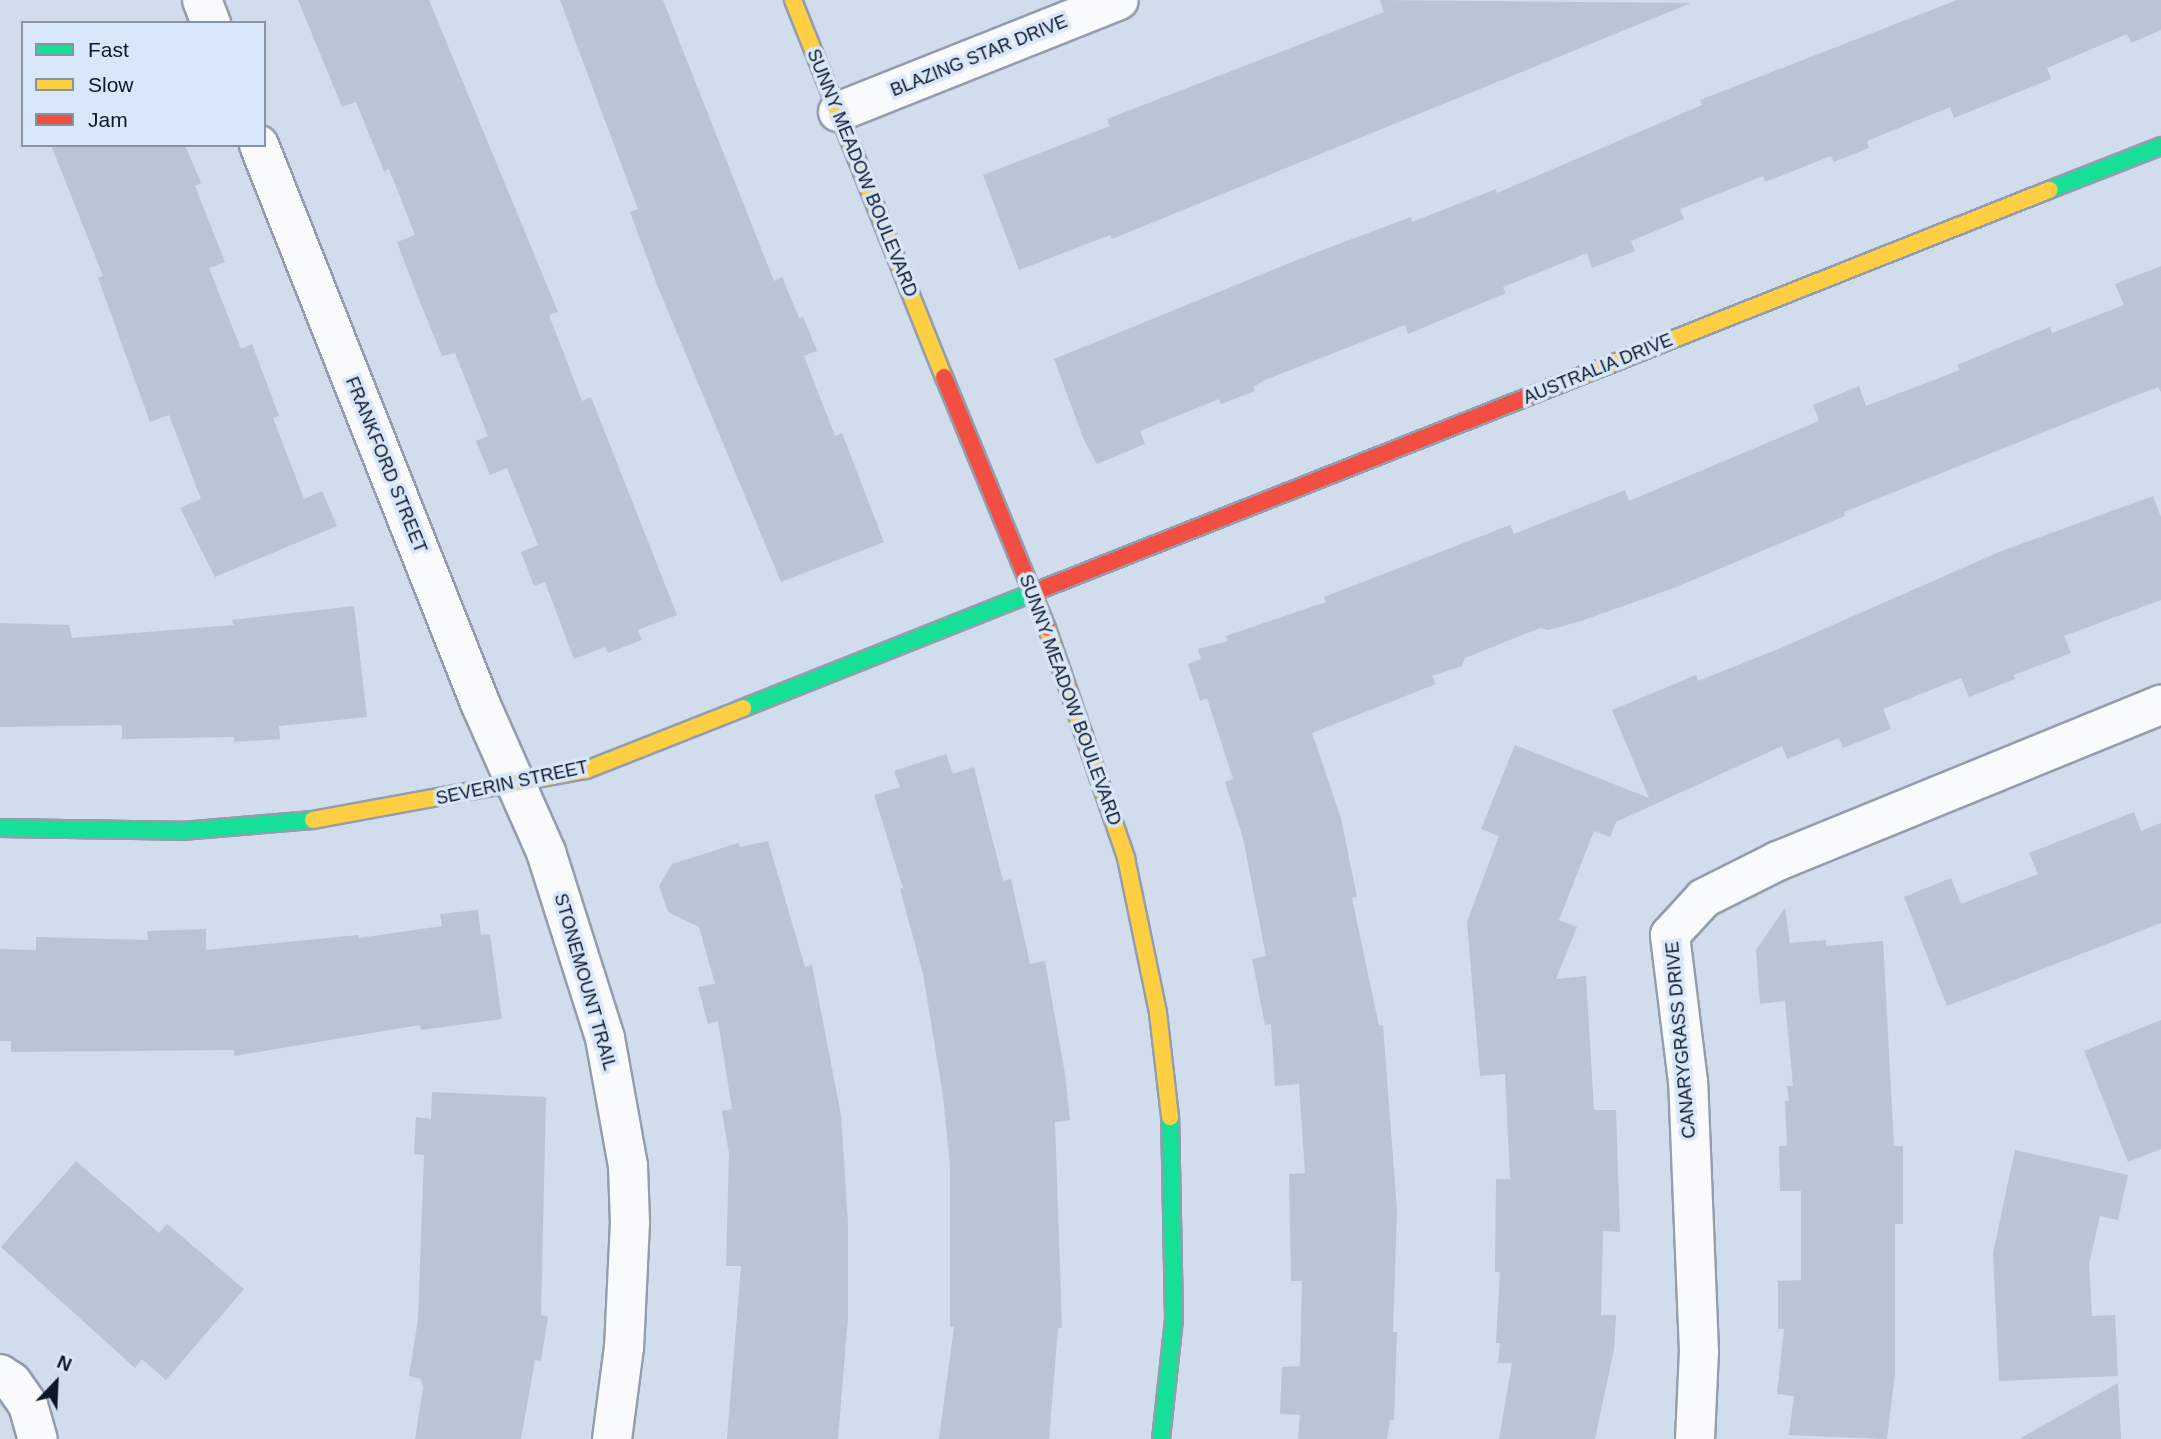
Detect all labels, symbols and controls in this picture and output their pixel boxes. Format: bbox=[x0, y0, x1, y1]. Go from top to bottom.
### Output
street label: BLAZING STAR DRIVE bbox=[887, 11, 1071, 101]
legend bbox=[21, 21, 266, 147]
text: Fast bbox=[88, 38, 129, 61]
street label: SUNNY MEADOW BOULEVARD bbox=[802, 46, 922, 300]
text: Slow bbox=[88, 73, 134, 96]
text: Jam bbox=[88, 108, 128, 131]
street label: AUSTRALIA DRIVE bbox=[1520, 329, 1676, 409]
street label: FRANKFORD STREET bbox=[341, 374, 431, 556]
street label: SUNNY MEADOW BOULEVARD bbox=[1014, 571, 1126, 829]
street label: SEVERIN STREET bbox=[434, 756, 590, 810]
street label: STONEMOUNT TRAIL bbox=[549, 891, 621, 1073]
street label: CANARYGRASS DRIVE bbox=[1662, 941, 1700, 1139]
north arrow bbox=[21, 1348, 91, 1418]
text: N bbox=[54, 1351, 75, 1376]

